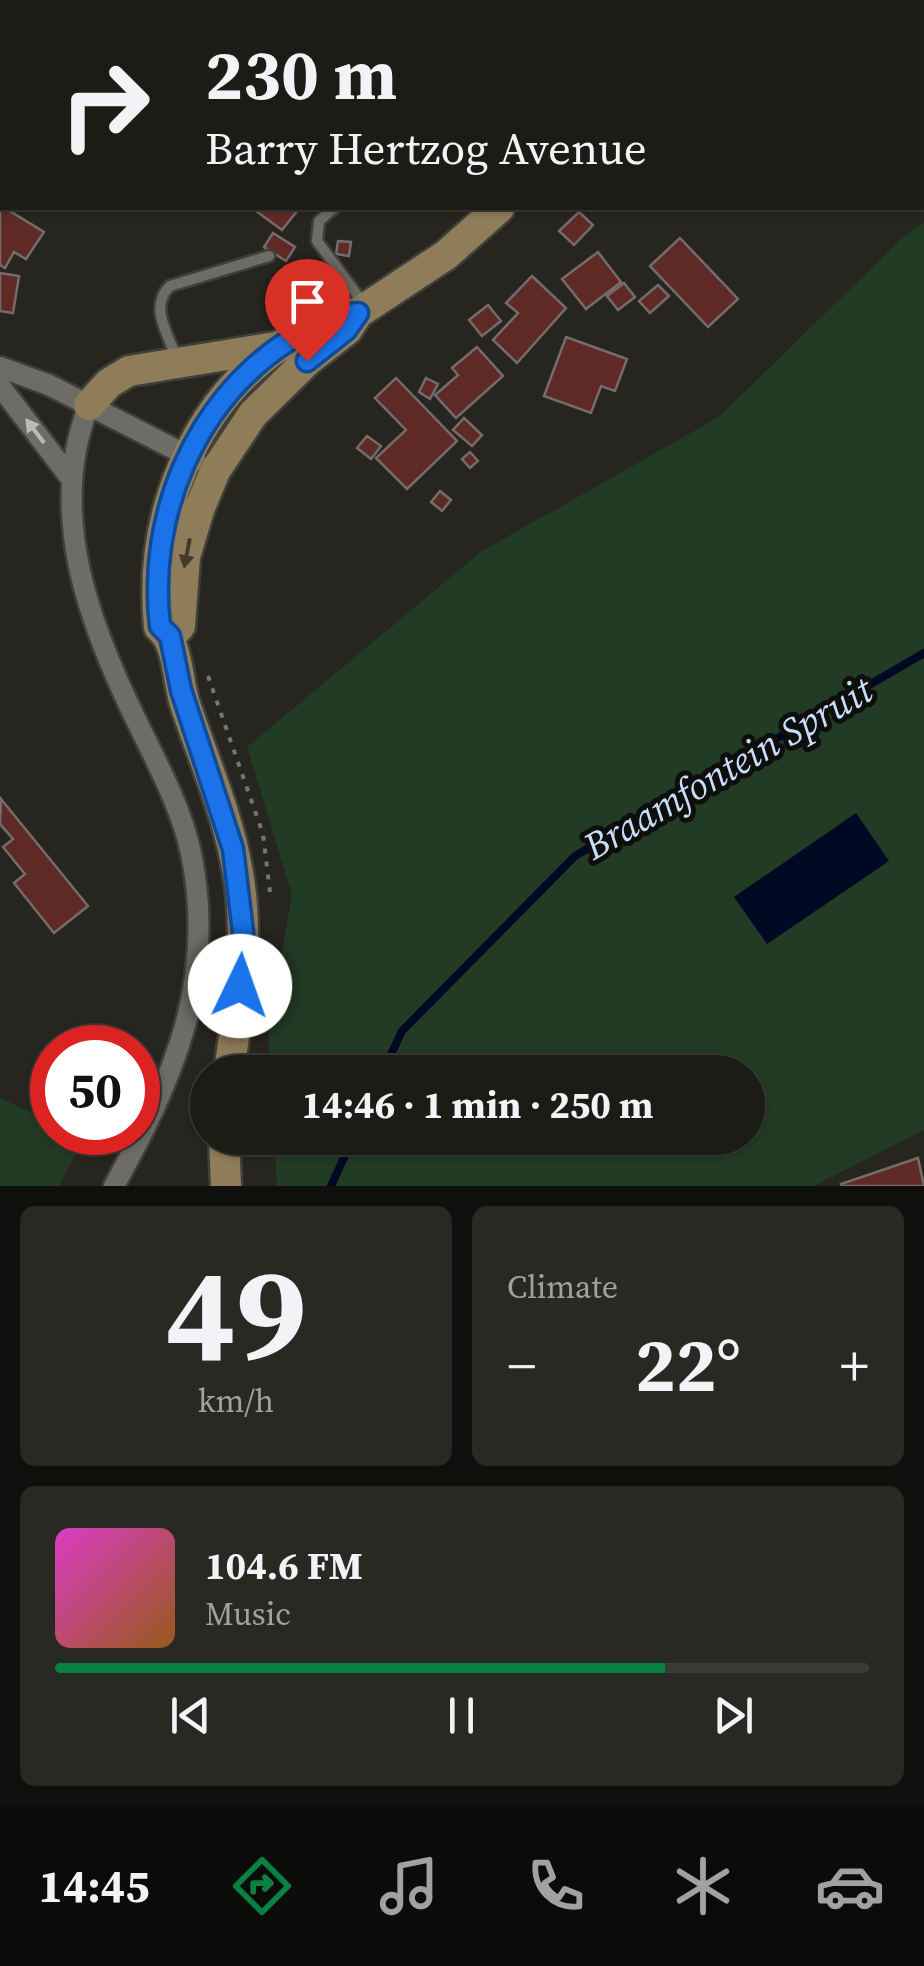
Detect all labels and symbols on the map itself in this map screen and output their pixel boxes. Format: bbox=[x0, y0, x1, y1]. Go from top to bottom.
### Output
pin bbox=[265, 259, 350, 362]
one-way arrow bbox=[25, 418, 45, 444]
one-way arrow bbox=[178, 538, 194, 569]
water label: Braamfontein Spruit bbox=[573, 663, 883, 872]
position arrow bbox=[188, 934, 292, 1038]
speed limit sign: 50 bbox=[30, 1025, 160, 1155]

